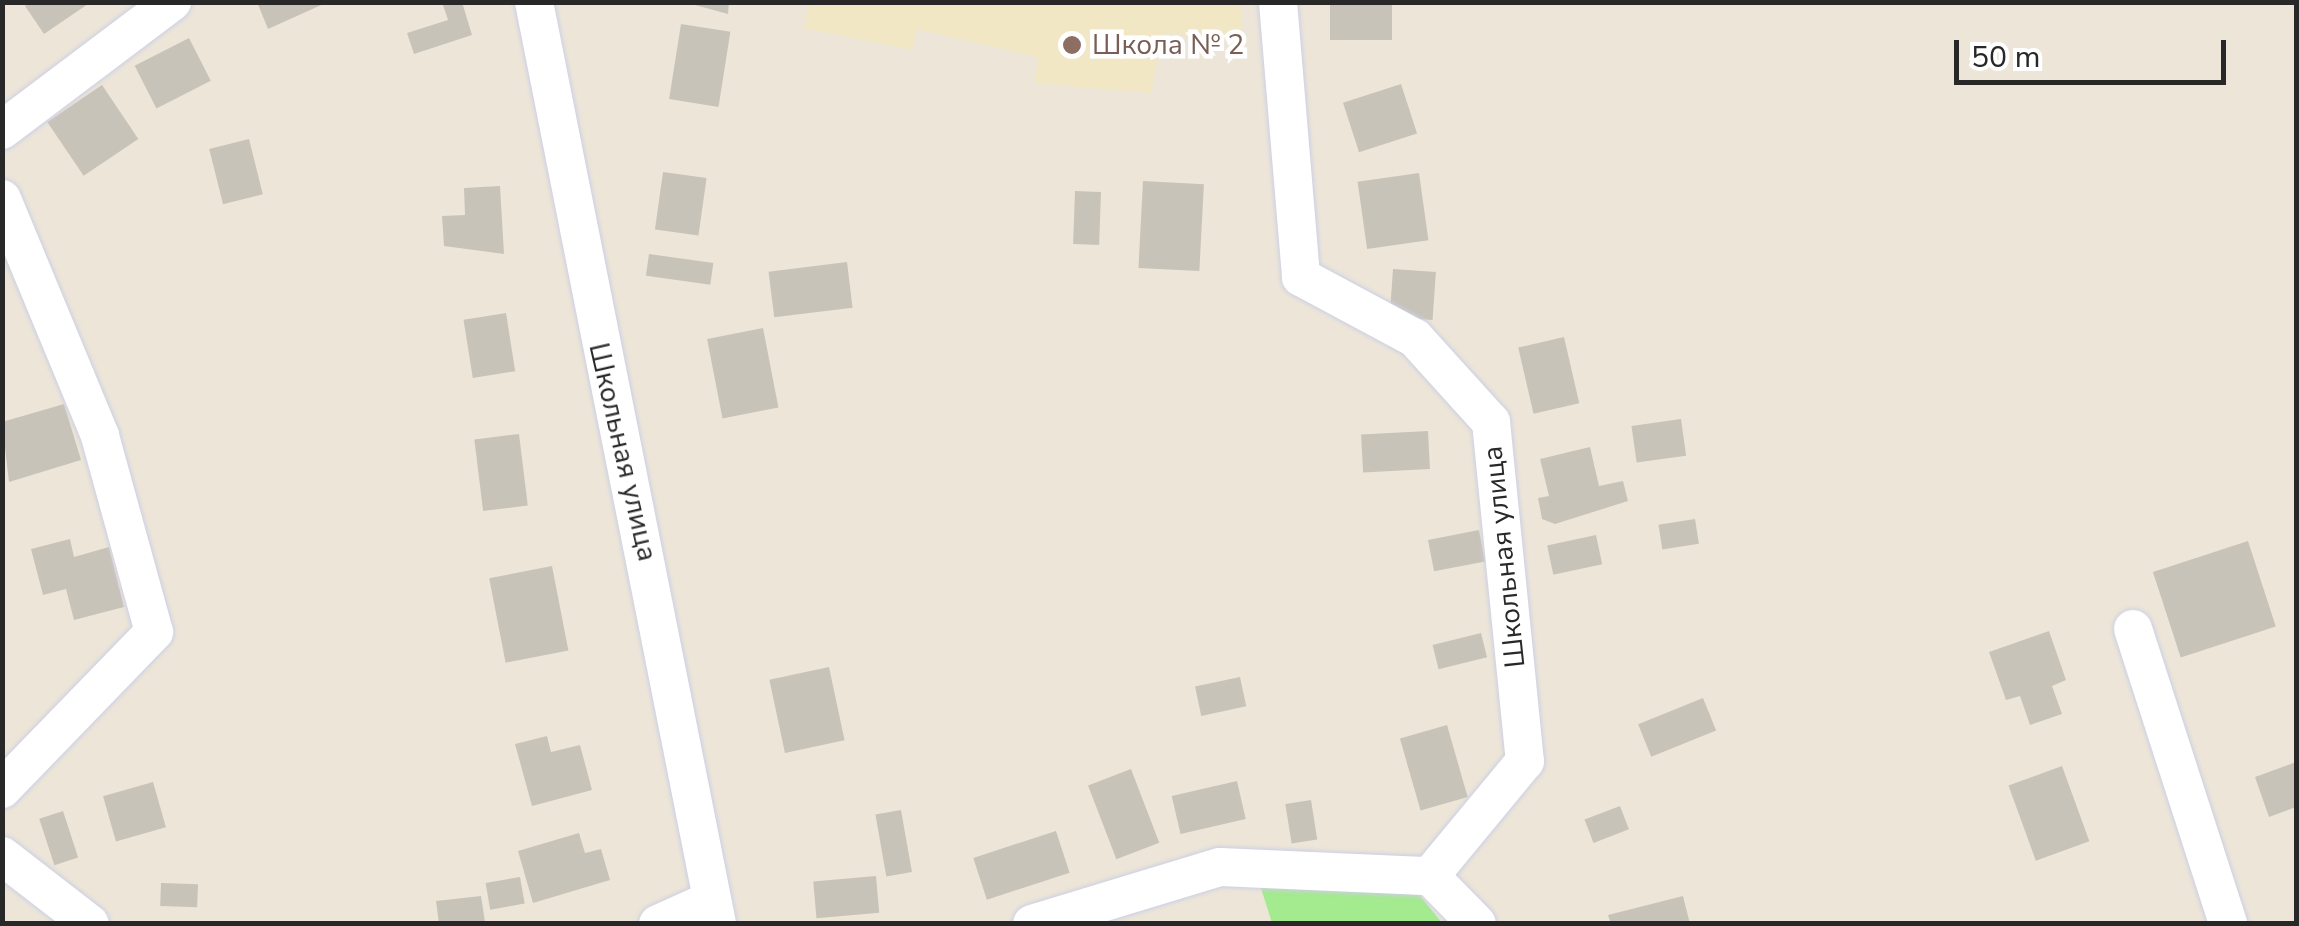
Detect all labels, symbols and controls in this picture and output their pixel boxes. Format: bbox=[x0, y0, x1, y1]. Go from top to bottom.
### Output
scale bar bbox=[1959, 20, 2232, 82]
place label: Школа № 2 bbox=[1092, 28, 1244, 62]
marker: Школа № 2 bbox=[1061, 34, 1083, 56]
text: 50 m bbox=[1971, 37, 2040, 78]
street label: Школьная улица bbox=[582, 340, 664, 564]
street label: Школьная улица bbox=[1476, 444, 1532, 670]

